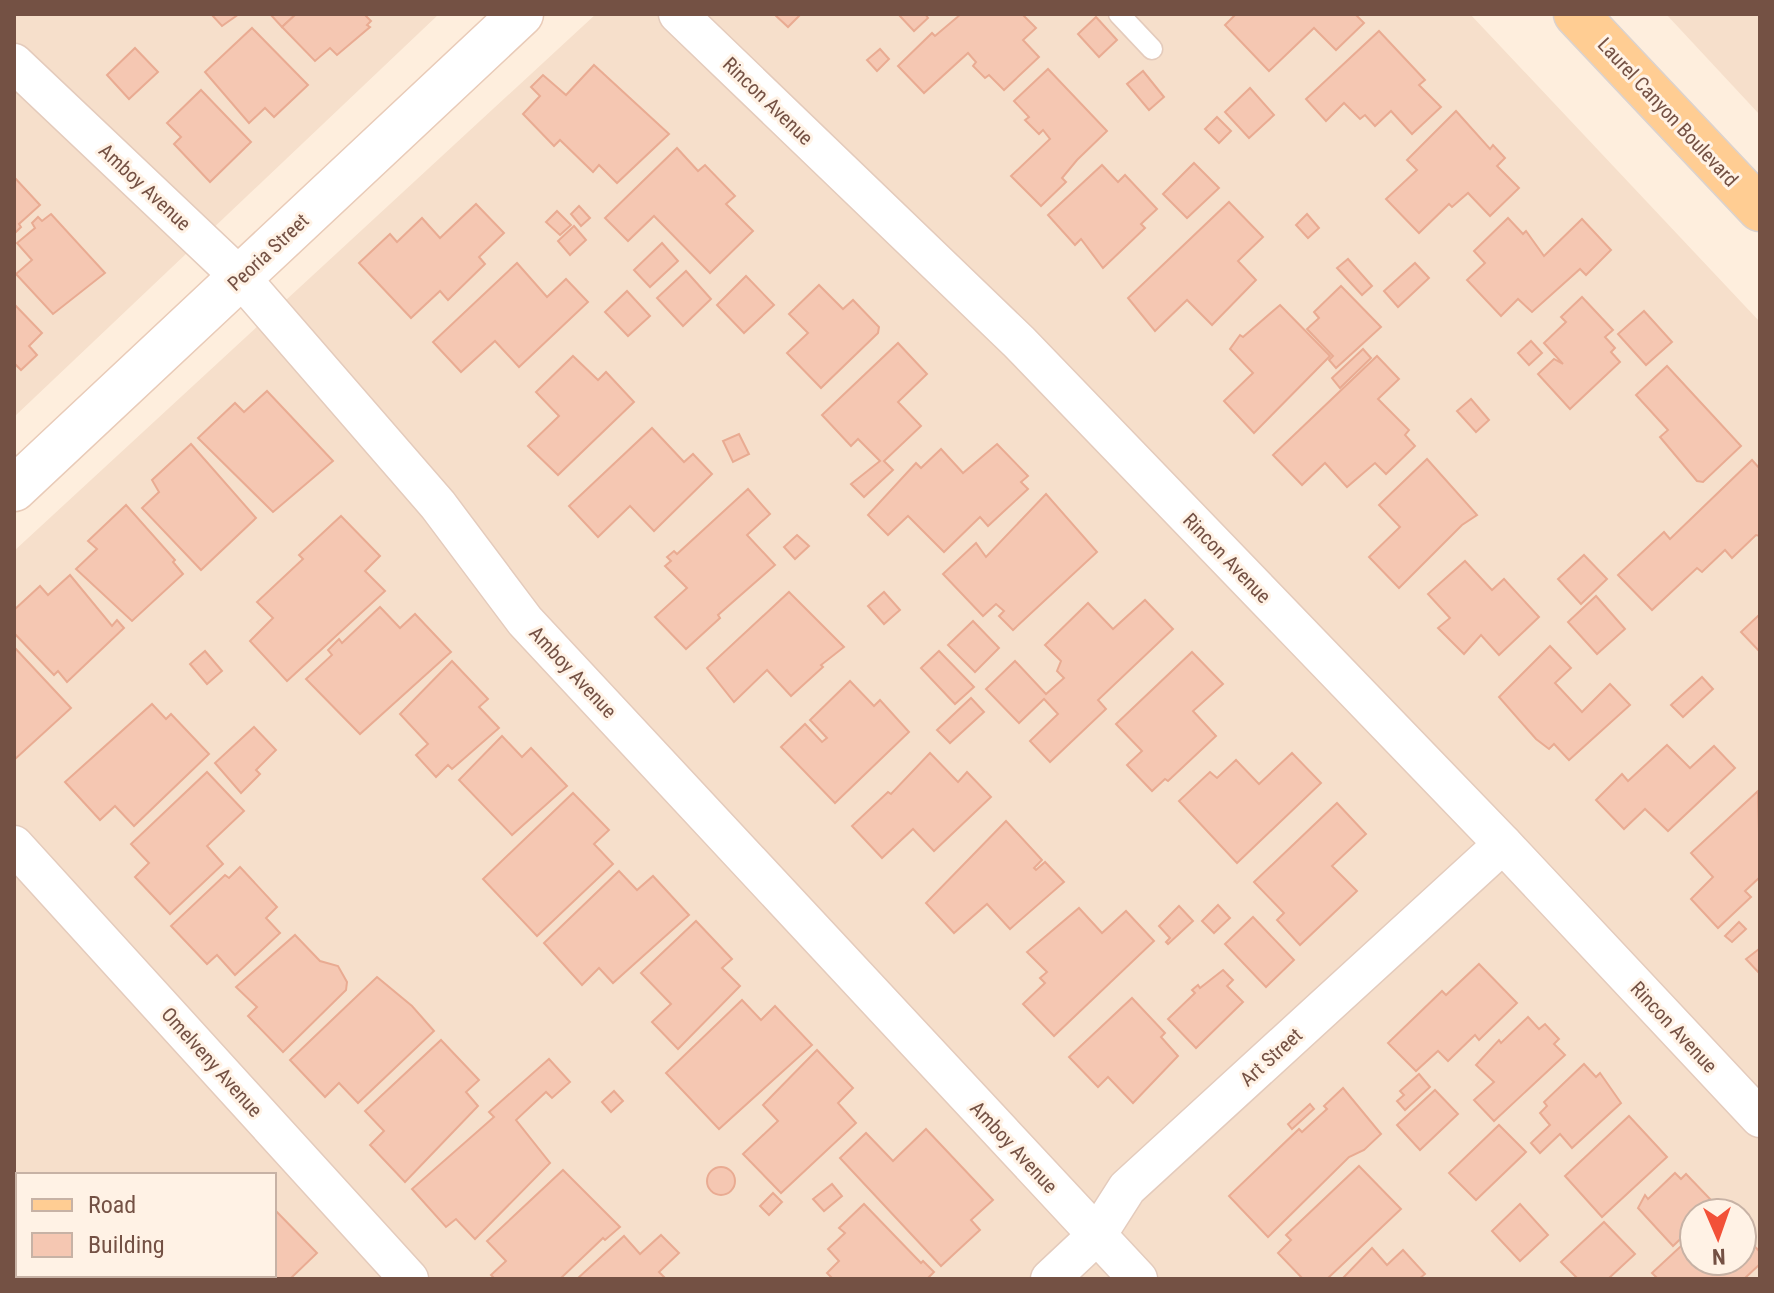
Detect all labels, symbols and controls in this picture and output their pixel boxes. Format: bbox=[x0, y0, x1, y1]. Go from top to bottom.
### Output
street label: Laurel Canyon Boulevard bbox=[1593, 33, 1743, 191]
street label: Rincon Avenue bbox=[718, 52, 818, 150]
street label: Amboy Avenue bbox=[94, 138, 196, 236]
street label: Peoria Street bbox=[222, 208, 314, 296]
street label: Rincon Avenue bbox=[1178, 508, 1276, 608]
street label: Amboy Avenue bbox=[524, 621, 622, 723]
street label: Rincon Avenue bbox=[1626, 976, 1722, 1078]
street label: Omelveny Avenue bbox=[157, 1002, 267, 1122]
street label: Art Street bbox=[1235, 1023, 1307, 1091]
street label: Amboy Avenue bbox=[965, 1096, 1063, 1198]
legend bbox=[16, 1173, 276, 1277]
text: Road bbox=[88, 1191, 136, 1219]
north arrow bbox=[1678, 1197, 1758, 1277]
text: Building bbox=[88, 1231, 165, 1259]
text: N bbox=[1712, 1244, 1726, 1269]

